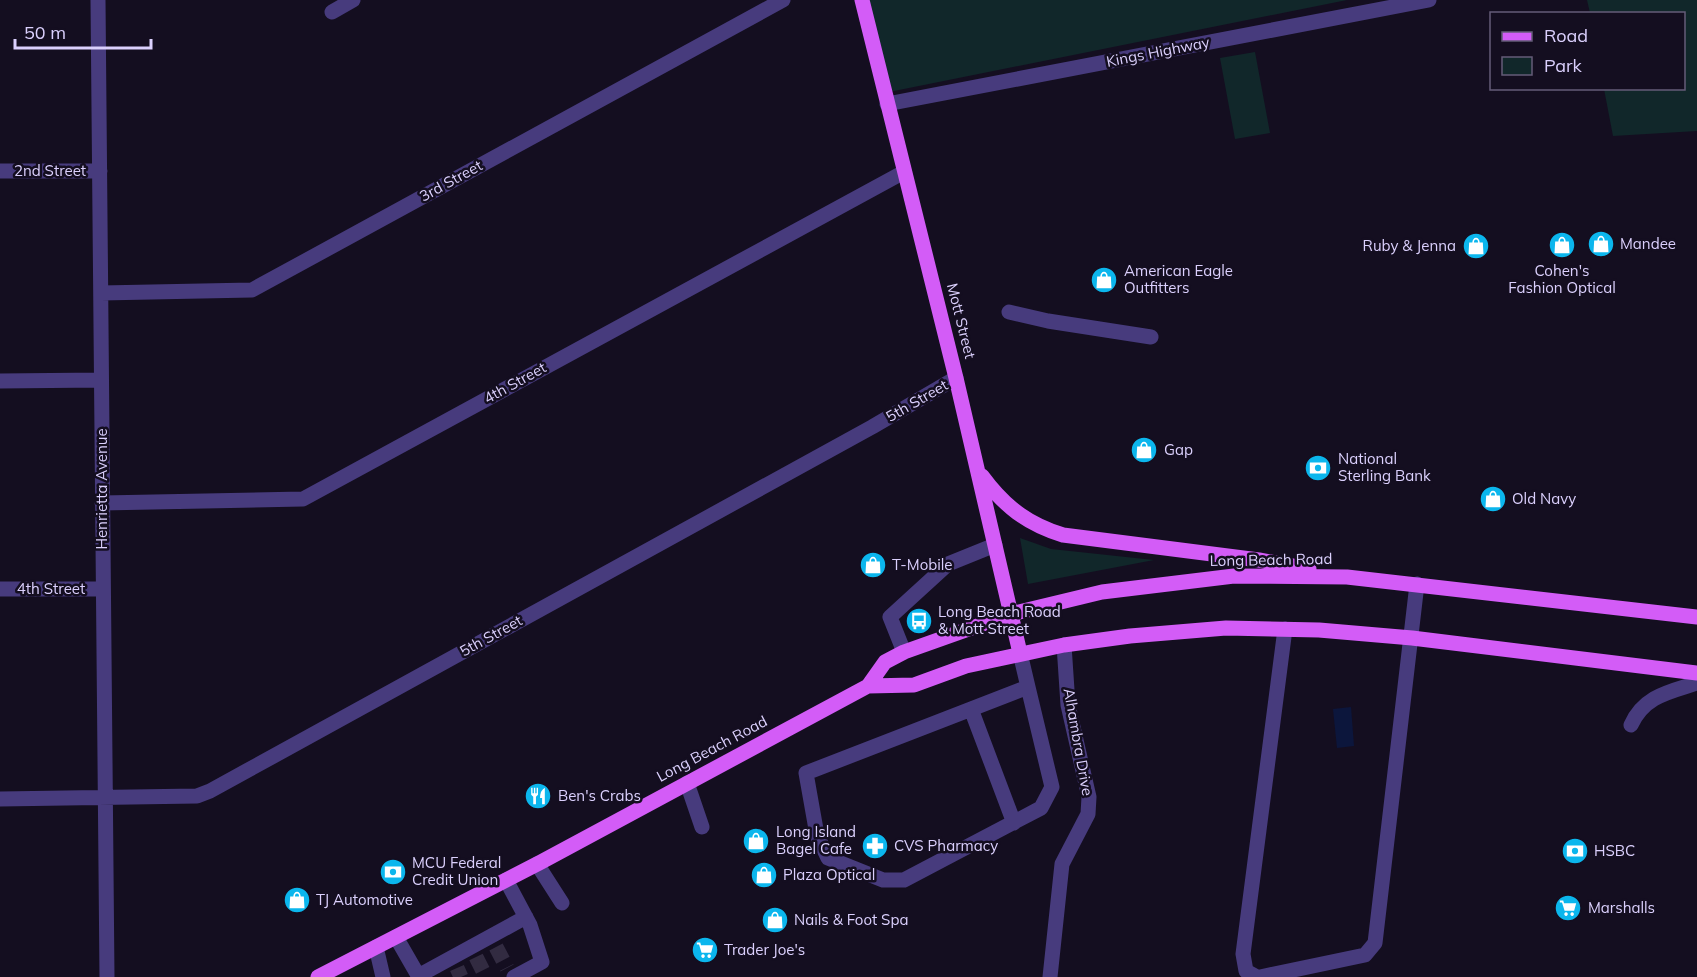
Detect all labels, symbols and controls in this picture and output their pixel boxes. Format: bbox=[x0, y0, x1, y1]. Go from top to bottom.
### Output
scale bar bbox=[15, 12, 152, 50]
legend bbox=[1490, 12, 1685, 90]
text: 50 m bbox=[24, 21, 66, 44]
text: Road bbox=[1544, 24, 1588, 47]
street label: Kings Highway bbox=[1105, 32, 1211, 71]
text: Park bbox=[1544, 54, 1583, 77]
street label: 3rd Street bbox=[416, 156, 485, 206]
street label: 2nd Street bbox=[14, 161, 86, 180]
shop icon: Mandee bbox=[1586, 229, 1616, 259]
shop icon: Cohen's Fashion Optical bbox=[1547, 230, 1577, 260]
shop icon: Ruby & Jenna bbox=[1461, 231, 1491, 261]
place label: Mandee bbox=[1620, 234, 1676, 253]
place label: Ruby & Jenna bbox=[1363, 236, 1456, 255]
place label: American Eagle Outfitters bbox=[1124, 261, 1233, 297]
place label: Cohen's Fashion Optical bbox=[1508, 261, 1616, 297]
shop icon: American Eagle Outfitters bbox=[1089, 265, 1119, 295]
street label: Mott Street bbox=[943, 281, 980, 361]
street label: 4th Street bbox=[480, 358, 549, 407]
street label: 5th Street bbox=[882, 375, 951, 426]
street label: Henrietta Avenue bbox=[92, 428, 111, 550]
shop icon: Gap bbox=[1129, 435, 1159, 465]
place label: Gap bbox=[1164, 440, 1193, 459]
place label: National Sterling Bank bbox=[1338, 449, 1431, 485]
bank icon: National Sterling Bank bbox=[1303, 453, 1333, 483]
shop icon: Old Navy bbox=[1478, 484, 1508, 514]
place label: Old Navy bbox=[1512, 489, 1576, 508]
street label: Long Beach Road bbox=[1209, 549, 1332, 570]
shop icon: T-Mobile bbox=[858, 550, 888, 580]
place label: T-Mobile bbox=[892, 555, 953, 574]
street label: 4th Street bbox=[17, 579, 85, 598]
place label: Long Beach Road & Mott Street bbox=[938, 602, 1061, 638]
bus stop icon: Long Beach Road & Mott Street bbox=[904, 606, 934, 636]
street label: 5th Street bbox=[456, 611, 525, 660]
street label: Alhambra Drive bbox=[1060, 687, 1097, 797]
street label: Long Beach Road bbox=[653, 711, 770, 786]
restaurant icon: Ben's Crabs bbox=[523, 781, 553, 811]
place label: Ben's Crabs bbox=[558, 786, 641, 805]
place label: Long Island Bagel Cafe bbox=[776, 822, 856, 858]
shop icon: Long Island Bagel Cafe bbox=[741, 826, 771, 856]
pharmacy icon: CVS Pharmacy bbox=[860, 831, 890, 861]
place label: CVS Pharmacy bbox=[894, 836, 998, 855]
bank icon: HSBC bbox=[1560, 836, 1590, 866]
place label: HSBC bbox=[1594, 841, 1635, 860]
place label: MCU Federal Credit Union bbox=[412, 853, 501, 889]
bank icon: MCU Federal Credit Union bbox=[378, 857, 408, 887]
shop icon: Plaza Optical bbox=[749, 860, 779, 890]
place label: Plaza Optical bbox=[783, 865, 875, 884]
shop icon: TJ Automotive bbox=[282, 885, 312, 915]
place label: TJ Automotive bbox=[316, 890, 413, 909]
supermarket icon: Marshalls bbox=[1553, 893, 1583, 923]
place label: Marshalls bbox=[1588, 898, 1655, 917]
shop icon: Nails & Foot Spa bbox=[760, 905, 790, 935]
place label: Nails & Foot Spa bbox=[794, 910, 908, 929]
supermarket icon: Trader Joe's bbox=[690, 935, 720, 965]
place label: Trader Joe's bbox=[724, 940, 805, 959]

